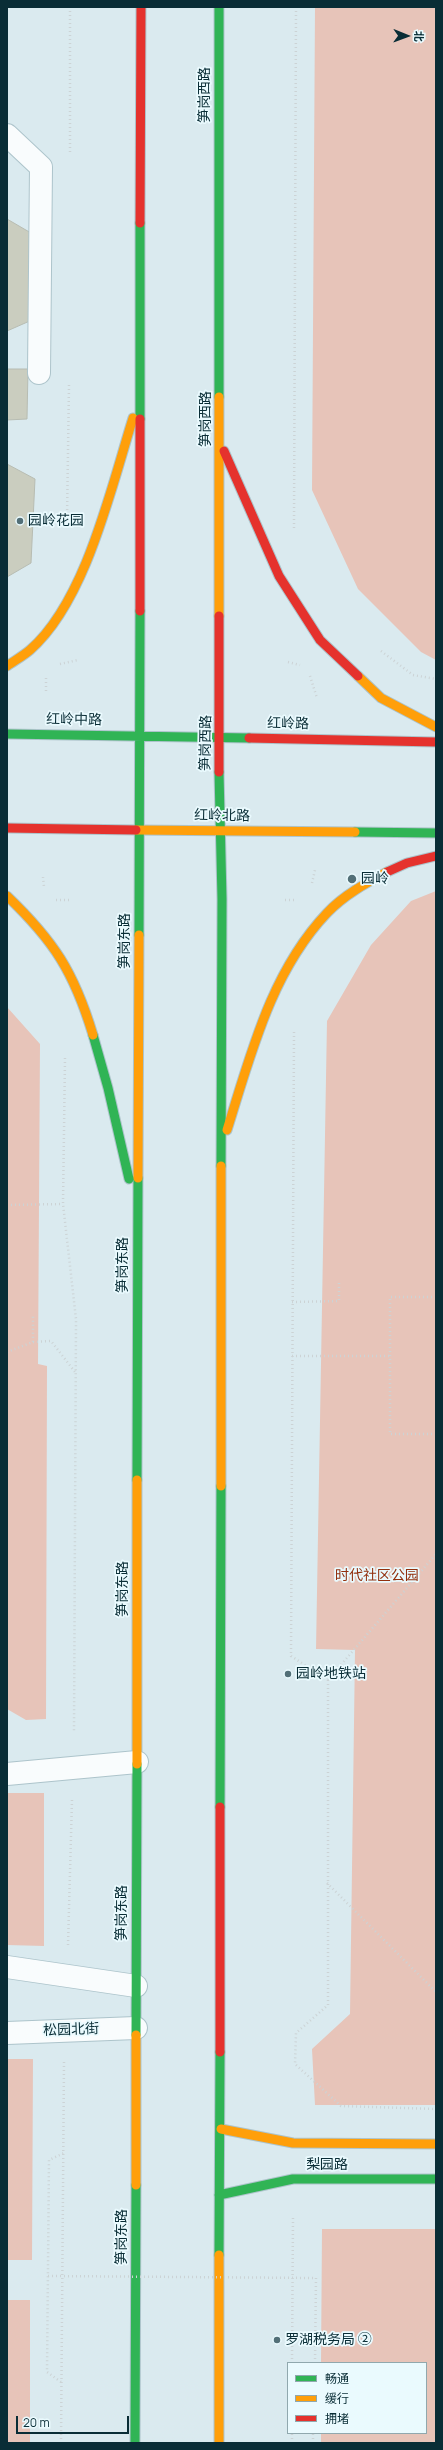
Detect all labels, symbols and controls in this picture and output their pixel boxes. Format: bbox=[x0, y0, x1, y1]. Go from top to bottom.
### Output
north arrow bbox=[387, 16, 427, 56]
text: 北 bbox=[412, 31, 427, 42]
street label: 笋岗西路 bbox=[197, 67, 213, 123]
street label: 笋岗西路 bbox=[198, 391, 214, 447]
place label: 园岭花园 bbox=[28, 513, 84, 529]
marker: 园岭花园 bbox=[15, 516, 25, 526]
street label: 红岭中路 bbox=[46, 711, 102, 729]
street label: 笋岗西路 bbox=[197, 715, 215, 771]
street label: 红岭路 bbox=[267, 715, 309, 733]
street label: 红岭北路 bbox=[194, 807, 250, 825]
place label: 园岭 bbox=[361, 871, 389, 887]
marker: 园岭 bbox=[346, 873, 358, 885]
street label: 笋岗东路 bbox=[117, 913, 133, 969]
street label: 笋岗东路 bbox=[115, 1237, 131, 1293]
street label: 笋岗东路 bbox=[115, 1561, 131, 1617]
park label: 时代社区公园 bbox=[335, 1568, 419, 1584]
place label: 园岭地铁站 bbox=[296, 1666, 366, 1682]
marker: 园岭地铁站 bbox=[283, 1669, 293, 1679]
street label: 笋岗东路 bbox=[114, 1885, 130, 1941]
street label: 松园北街 bbox=[43, 2021, 99, 2039]
street label: 梨园路 bbox=[306, 2157, 348, 2173]
street label: 笋岗东路 bbox=[114, 2209, 130, 2265]
place label: 罗湖税务局 ② bbox=[285, 2332, 372, 2348]
marker: 罗湖税务局 ② bbox=[272, 2335, 282, 2345]
legend bbox=[287, 2362, 427, 2434]
text: 畅通 bbox=[325, 2370, 349, 2387]
text: 缓行 bbox=[325, 2390, 349, 2407]
scale bar bbox=[18, 2408, 131, 2434]
text: 拥堵 bbox=[325, 2410, 349, 2427]
text: 20 m bbox=[23, 2414, 50, 2431]

